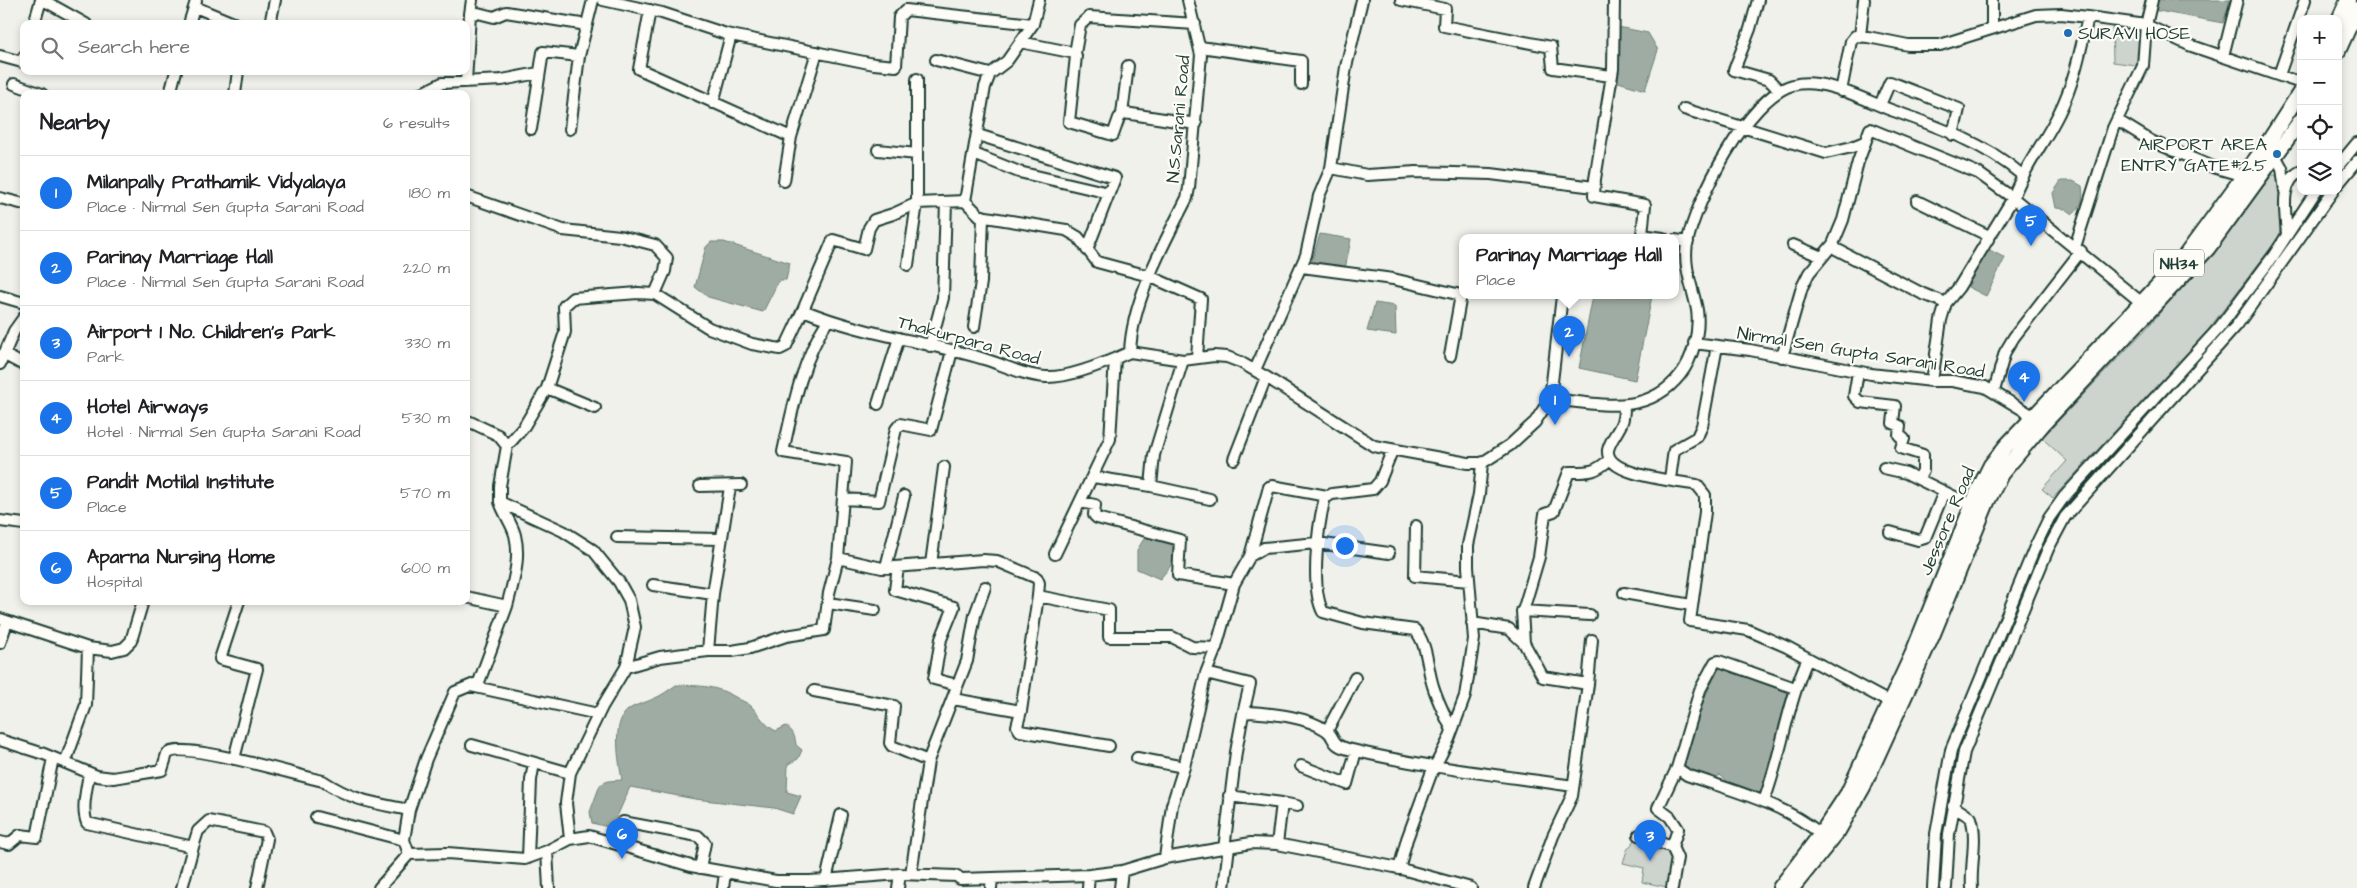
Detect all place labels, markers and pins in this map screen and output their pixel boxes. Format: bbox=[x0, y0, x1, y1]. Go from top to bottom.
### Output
place label: SURAVI HOSE bbox=[2078, 21, 2191, 46]
marker: SURAVI HOSE bbox=[2062, 27, 2074, 39]
place label: AIRPORT AREA ENTRY GATE#2.5 bbox=[2121, 132, 2267, 178]
marker: AIRPORT AREA ENTRY GATE#2.5 bbox=[2271, 148, 2283, 160]
pin: 5 bbox=[2015, 205, 2047, 246]
pin: 2 bbox=[1553, 316, 1585, 357]
pin: 4 bbox=[2008, 361, 2040, 402]
pin: 1 bbox=[1539, 384, 1571, 425]
pin: 6 bbox=[606, 818, 638, 859]
pin: 3 bbox=[1634, 820, 1666, 861]

